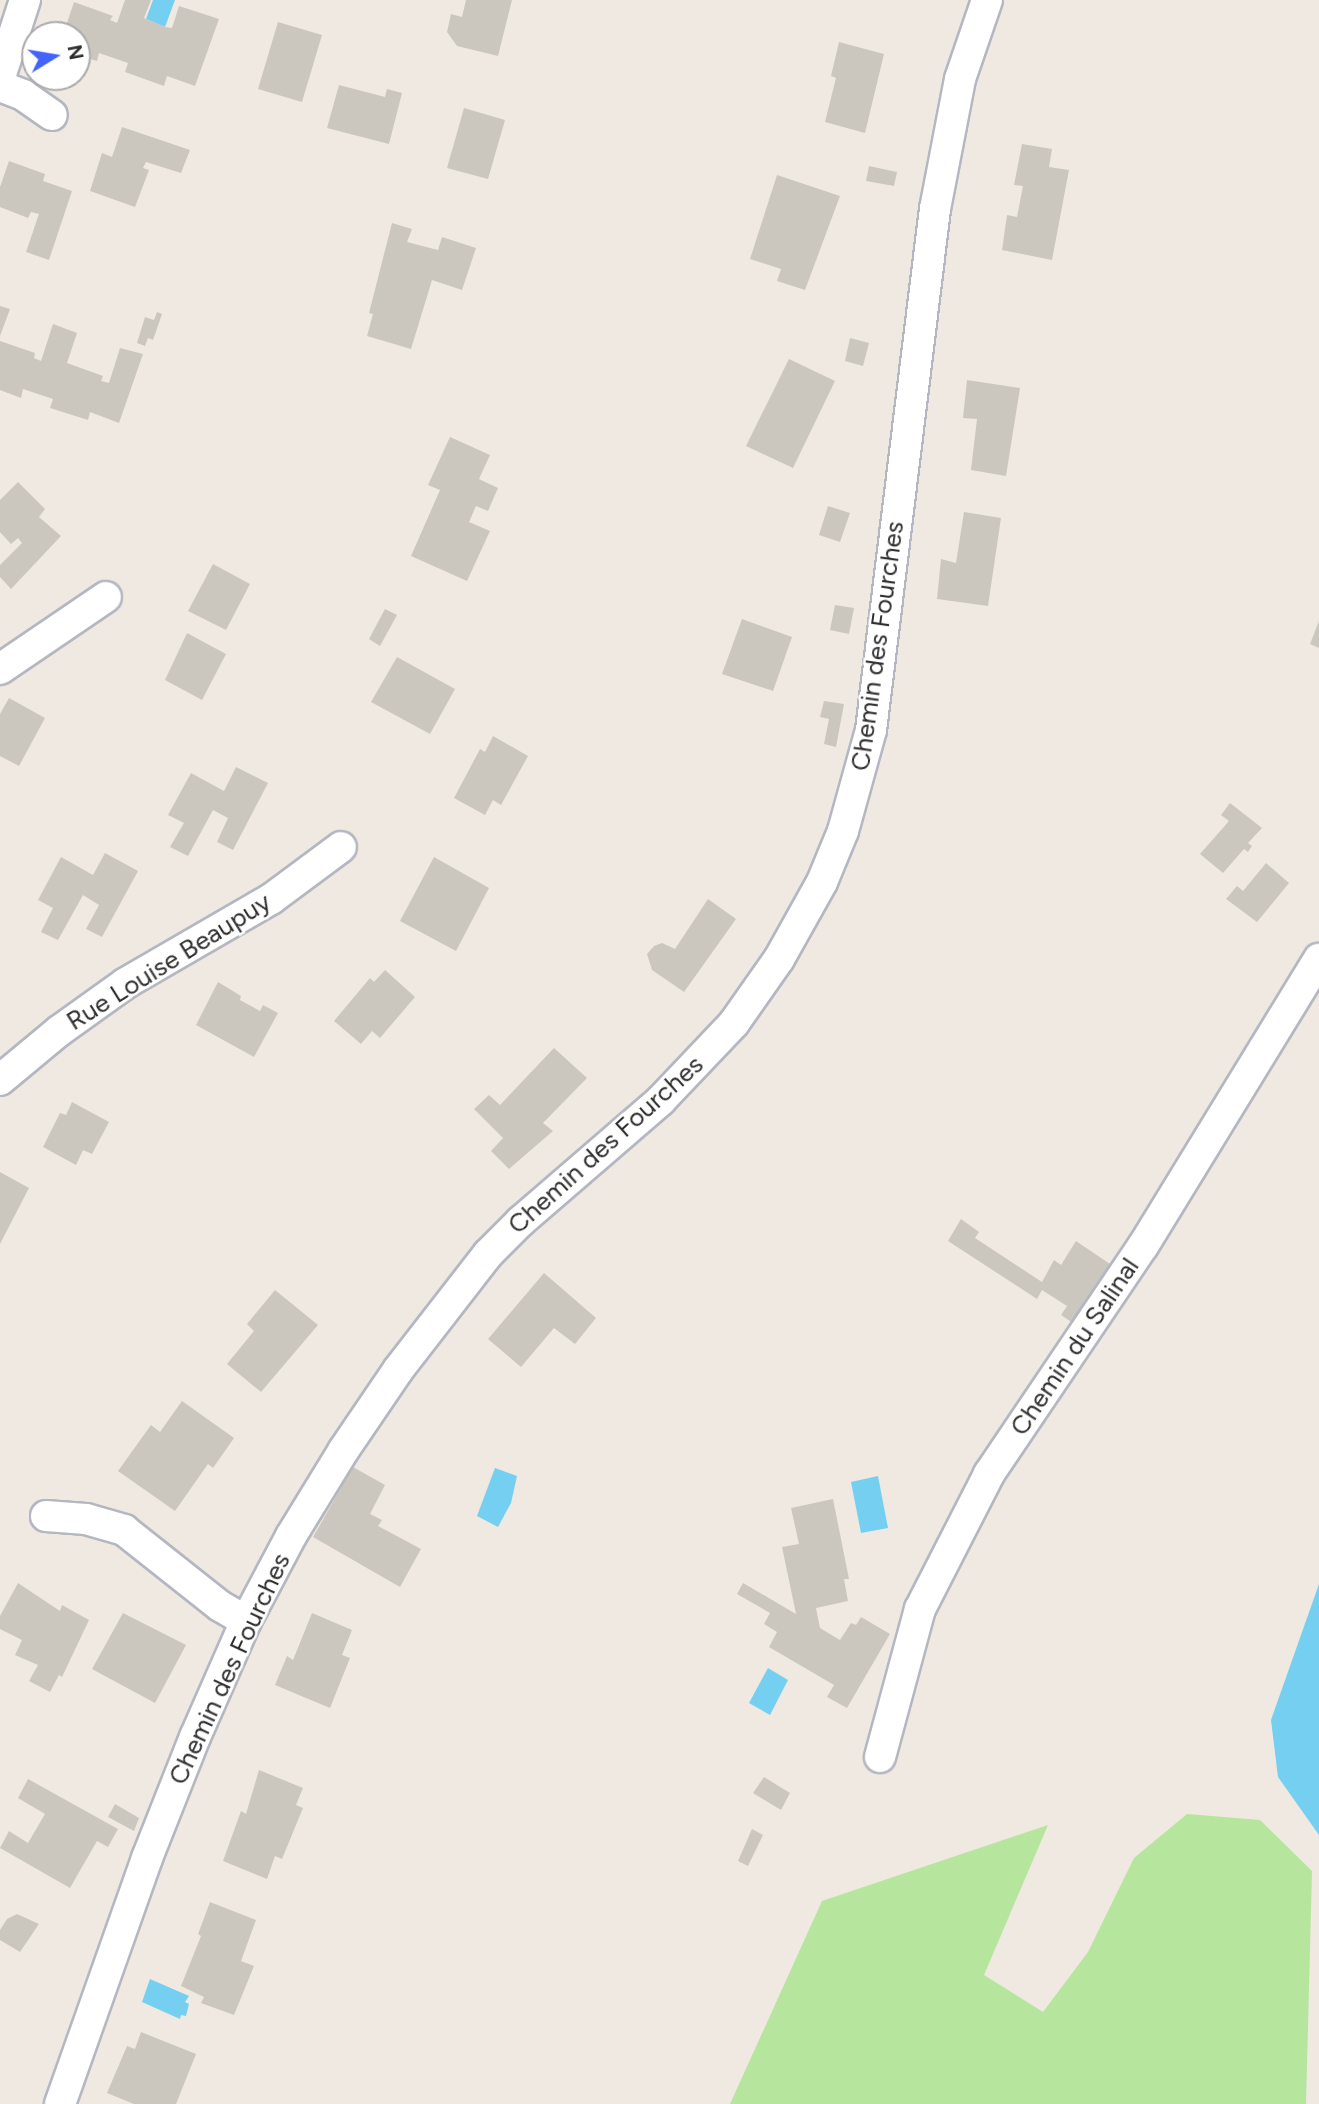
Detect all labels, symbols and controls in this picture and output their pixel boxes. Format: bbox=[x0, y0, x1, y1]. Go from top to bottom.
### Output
north arrow bbox=[21, 21, 91, 91]
text: N bbox=[62, 43, 88, 62]
street label: Chemin des Fourches bbox=[845, 519, 911, 773]
street label: Rue Louise Beaupuy bbox=[61, 887, 277, 1037]
street label: Chemin des Fourches bbox=[502, 1049, 710, 1241]
street label: Chemin du Salinal bbox=[1004, 1252, 1146, 1442]
street label: Chemin des Fourches bbox=[163, 1548, 297, 1790]

